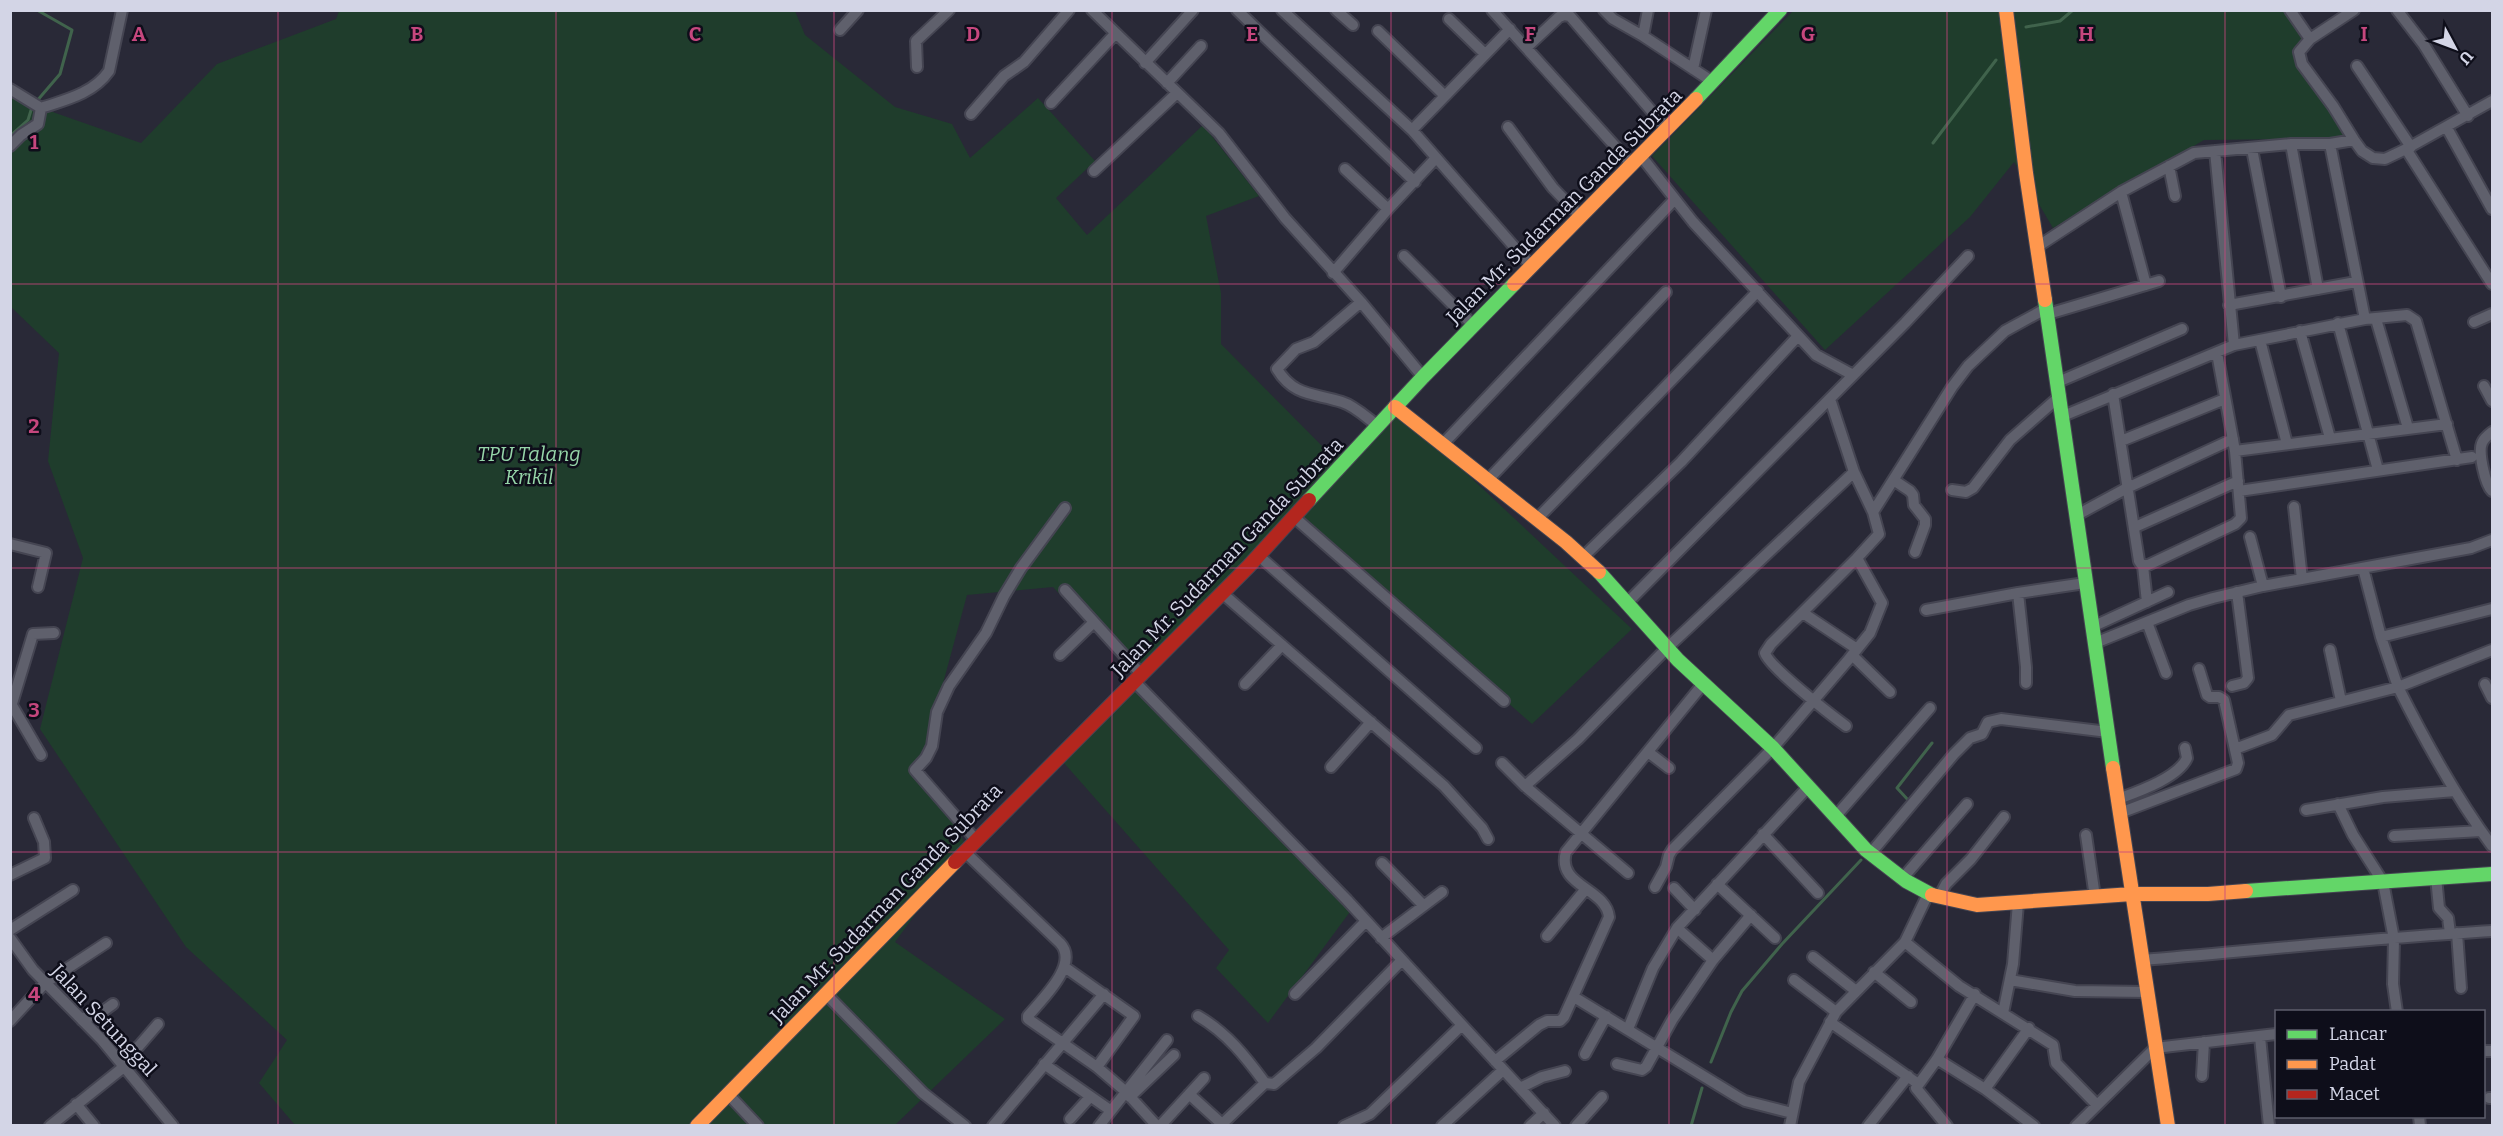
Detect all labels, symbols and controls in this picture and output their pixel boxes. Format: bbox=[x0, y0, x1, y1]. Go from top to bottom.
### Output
north arrow bbox=[2425, 18, 2485, 78]
text: A bbox=[132, 22, 147, 46]
text: B bbox=[411, 22, 424, 46]
text: C bbox=[689, 22, 701, 46]
text: D bbox=[966, 22, 980, 46]
text: E bbox=[1246, 22, 1258, 46]
text: F bbox=[1524, 22, 1536, 46]
text: G bbox=[1801, 22, 1815, 46]
text: H bbox=[2078, 22, 2094, 46]
text: I bbox=[2360, 22, 2368, 46]
text: U bbox=[2455, 47, 2477, 68]
street label: Jalan Mr. Sudarman Ganda Subrata bbox=[1441, 83, 1687, 329]
text: 1 bbox=[30, 130, 39, 154]
text: 2 bbox=[28, 414, 40, 438]
street label: Jalan Mr. Sudarman Ganda Subrata bbox=[1105, 432, 1348, 682]
park label: TPU Talang Krikil bbox=[477, 442, 581, 489]
text: 3 bbox=[28, 698, 40, 722]
street label: Jalan Mr. Sudarman Ganda Subrata bbox=[764, 778, 1007, 1028]
street label: Jalan Setunggal bbox=[45, 958, 162, 1081]
text: 4 bbox=[28, 982, 40, 1006]
legend bbox=[2275, 1010, 2485, 1118]
text: Lancar bbox=[2329, 1023, 2387, 1045]
text: Padat bbox=[2329, 1053, 2376, 1075]
text: Macet bbox=[2329, 1083, 2380, 1105]

